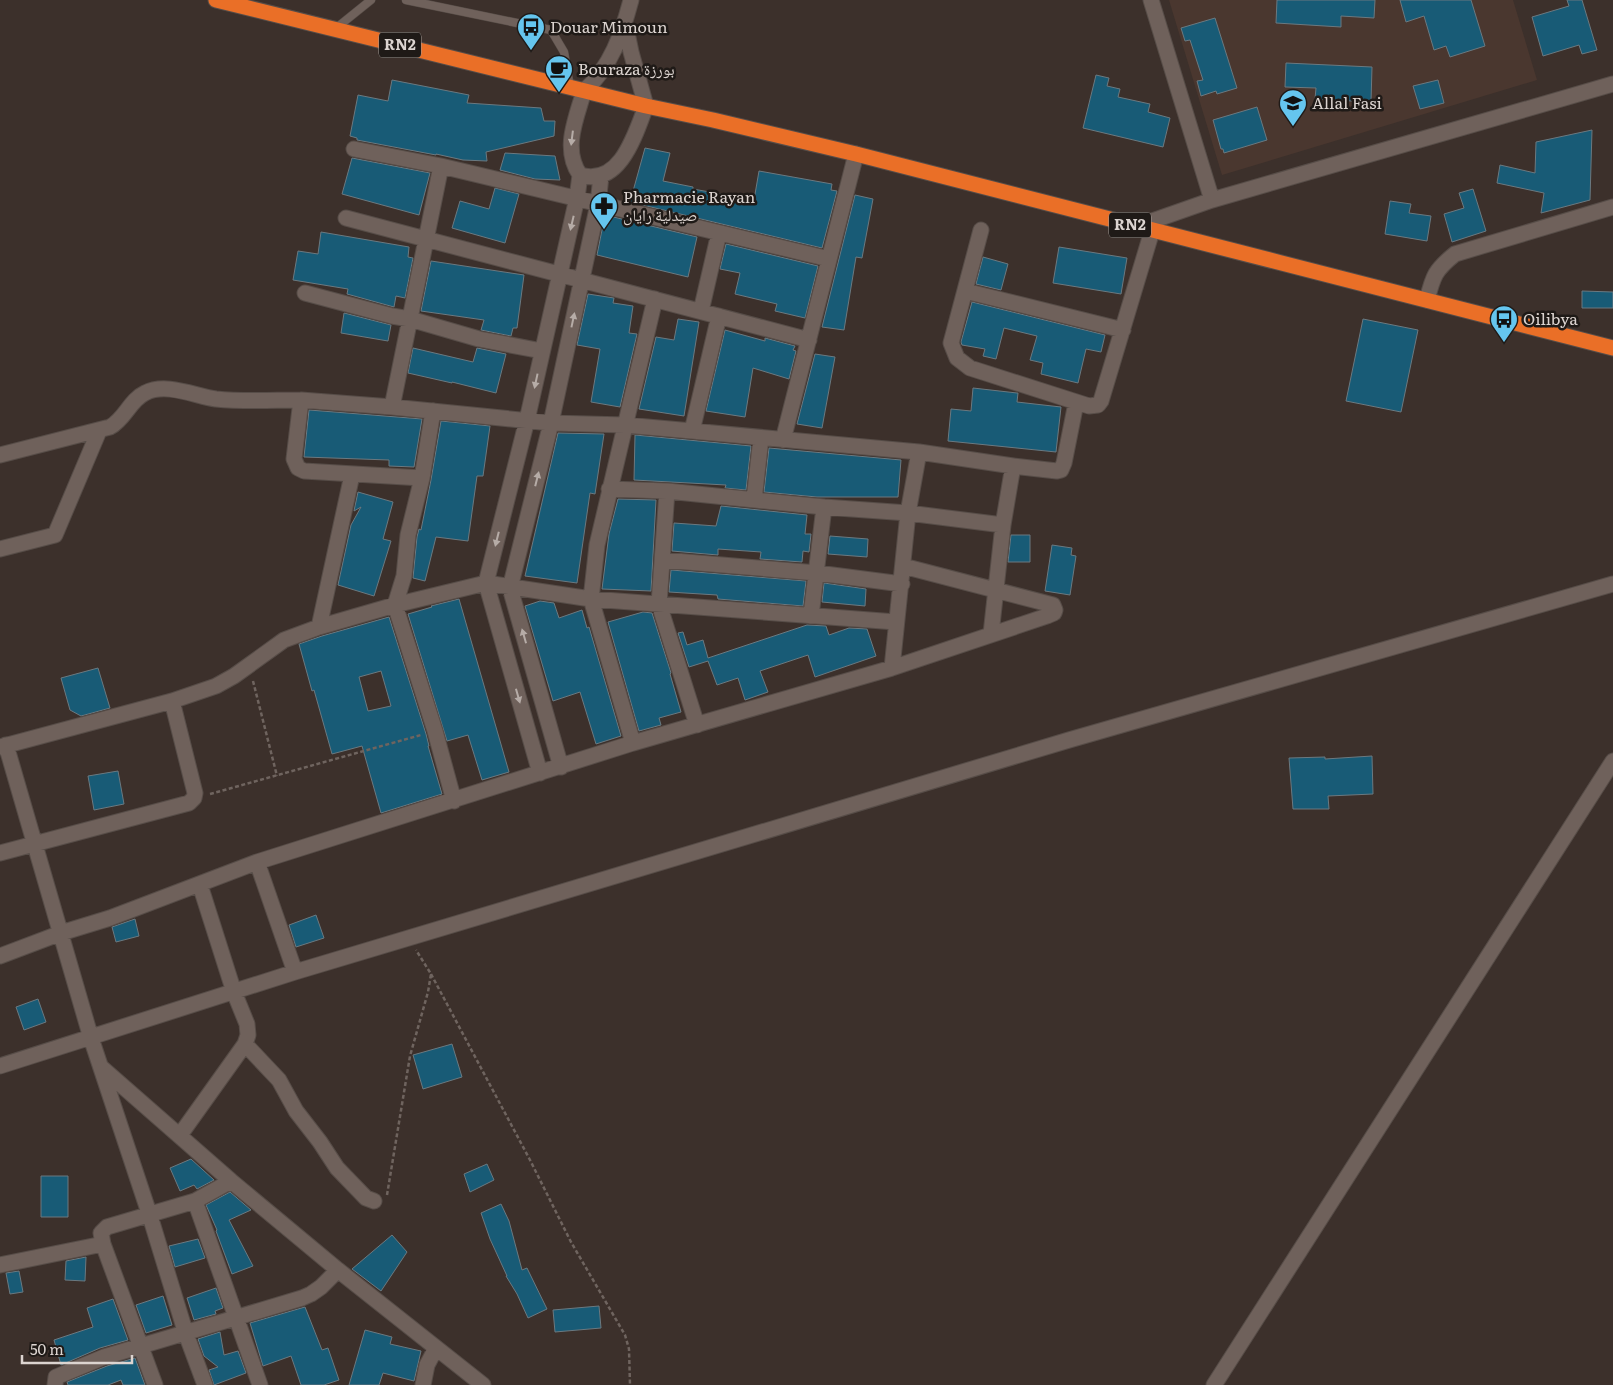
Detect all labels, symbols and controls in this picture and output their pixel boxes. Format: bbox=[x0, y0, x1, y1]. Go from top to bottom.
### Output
bus stop icon: Douar Mimoun bbox=[516, 12, 546, 51]
place label: Douar Mimoun bbox=[550, 14, 668, 38]
road number: RN2 bbox=[379, 32, 421, 58]
cafe icon: Bouraza بورزة bbox=[544, 54, 574, 93]
place label: Bouraza بورزة bbox=[578, 56, 675, 80]
school or university icon: Allal Fasi bbox=[1278, 88, 1308, 127]
place label: Allal Fasi bbox=[1312, 90, 1382, 114]
one-way arrow bbox=[568, 131, 576, 147]
place label: Pharmacie Rayan صيدلية رايان bbox=[623, 184, 756, 226]
pharmacy icon: Pharmacie Rayan صيدلية رايان bbox=[589, 191, 619, 230]
road number: RN2 bbox=[1109, 212, 1151, 238]
one-way arrow bbox=[568, 215, 576, 230]
bus stop icon: Oilibya bbox=[1489, 304, 1519, 343]
place label: Oilibya bbox=[1523, 306, 1578, 330]
one-way arrow bbox=[569, 313, 577, 328]
one-way arrow bbox=[531, 374, 539, 390]
one-way arrow bbox=[533, 471, 541, 486]
one-way arrow bbox=[493, 532, 501, 547]
one-way arrow bbox=[519, 629, 527, 644]
one-way arrow bbox=[514, 688, 522, 703]
scale bar bbox=[22, 1332, 132, 1364]
text: 50 m bbox=[30, 1337, 64, 1360]

